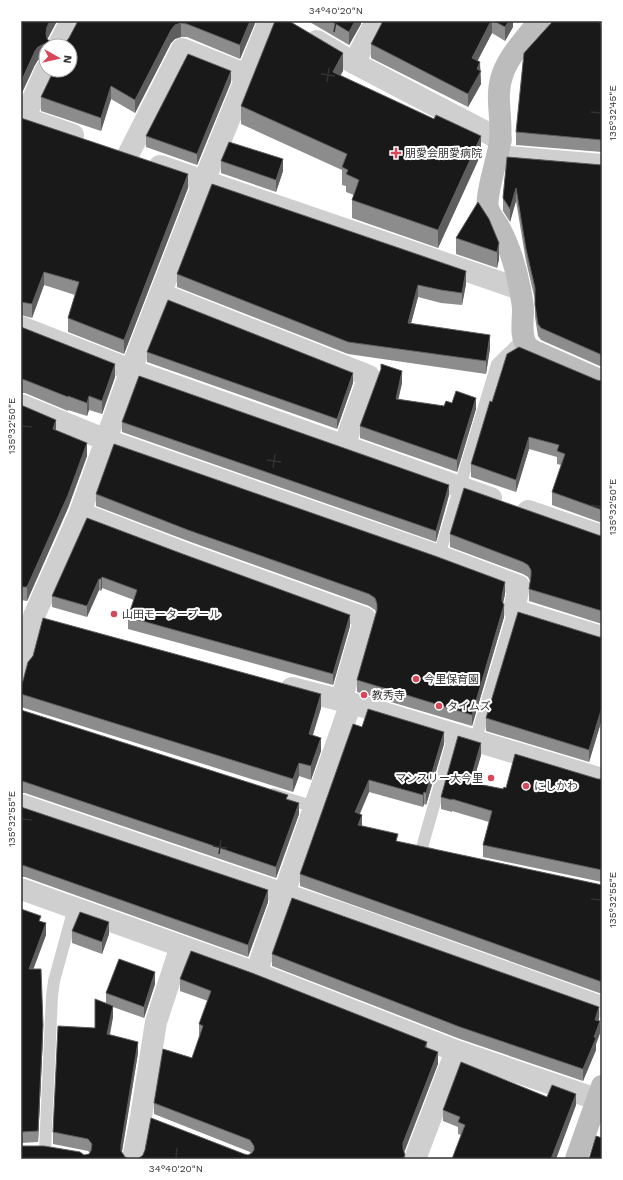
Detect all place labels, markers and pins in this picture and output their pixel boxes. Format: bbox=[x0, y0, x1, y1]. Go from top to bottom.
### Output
marker: 朋愛会朋愛病院 bbox=[390, 147, 402, 159]
place label: 朋愛会朋愛病院 bbox=[405, 147, 482, 160]
place label: 山田モータープール bbox=[122, 608, 220, 621]
marker: 山田モータープール bbox=[109, 609, 119, 619]
place label: 今里保育園 bbox=[424, 673, 479, 686]
marker: 今里保育園 bbox=[411, 674, 421, 684]
place label: 教秀寺 bbox=[372, 689, 405, 702]
marker: 教秀寺 bbox=[359, 690, 369, 700]
place label: タイムズ bbox=[447, 700, 491, 713]
marker: タイムズ bbox=[434, 701, 444, 711]
place label: マンスリー大今里 bbox=[395, 772, 483, 785]
marker: マンスリー大今里 bbox=[486, 773, 496, 783]
place label: にしかわ bbox=[534, 780, 578, 793]
marker: にしかわ bbox=[521, 781, 531, 791]

